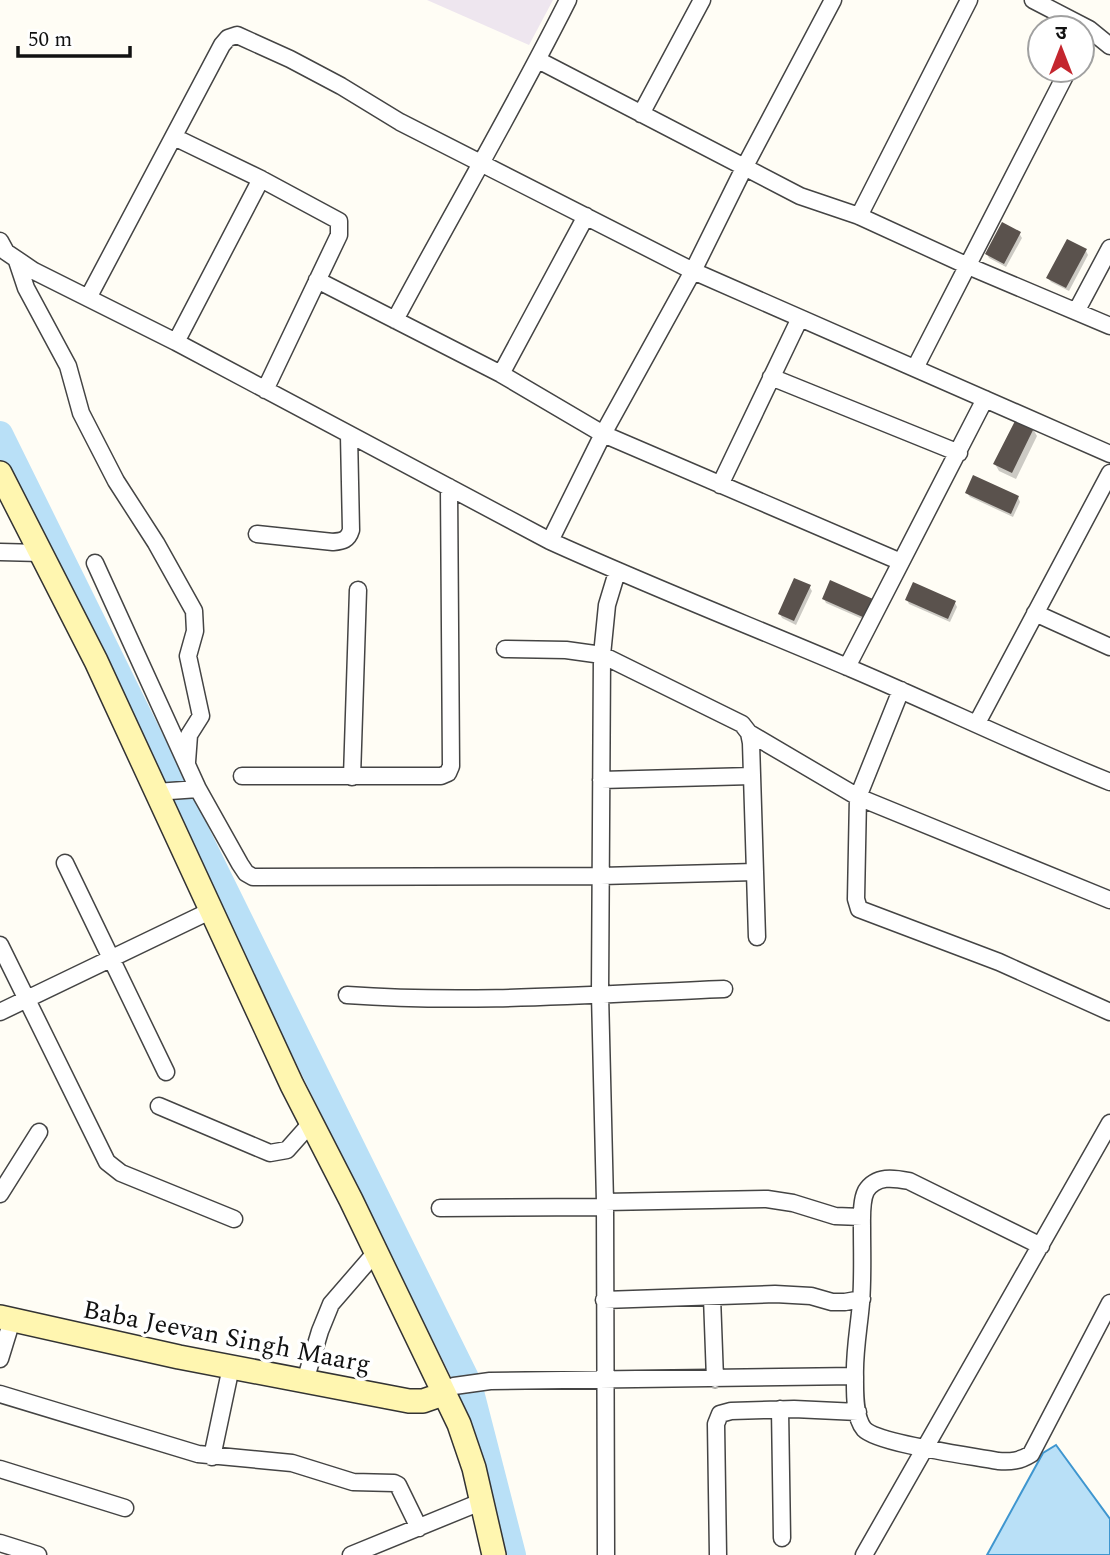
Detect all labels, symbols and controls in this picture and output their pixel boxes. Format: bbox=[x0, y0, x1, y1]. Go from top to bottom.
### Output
scale bar bbox=[18, 14, 130, 58]
north arrow bbox=[1026, 14, 1096, 84]
text: उ bbox=[1055, 19, 1067, 48]
text: 50 m bbox=[28, 24, 72, 56]
street label: Baba Jeevan Singh Maarg bbox=[79, 1289, 374, 1385]

